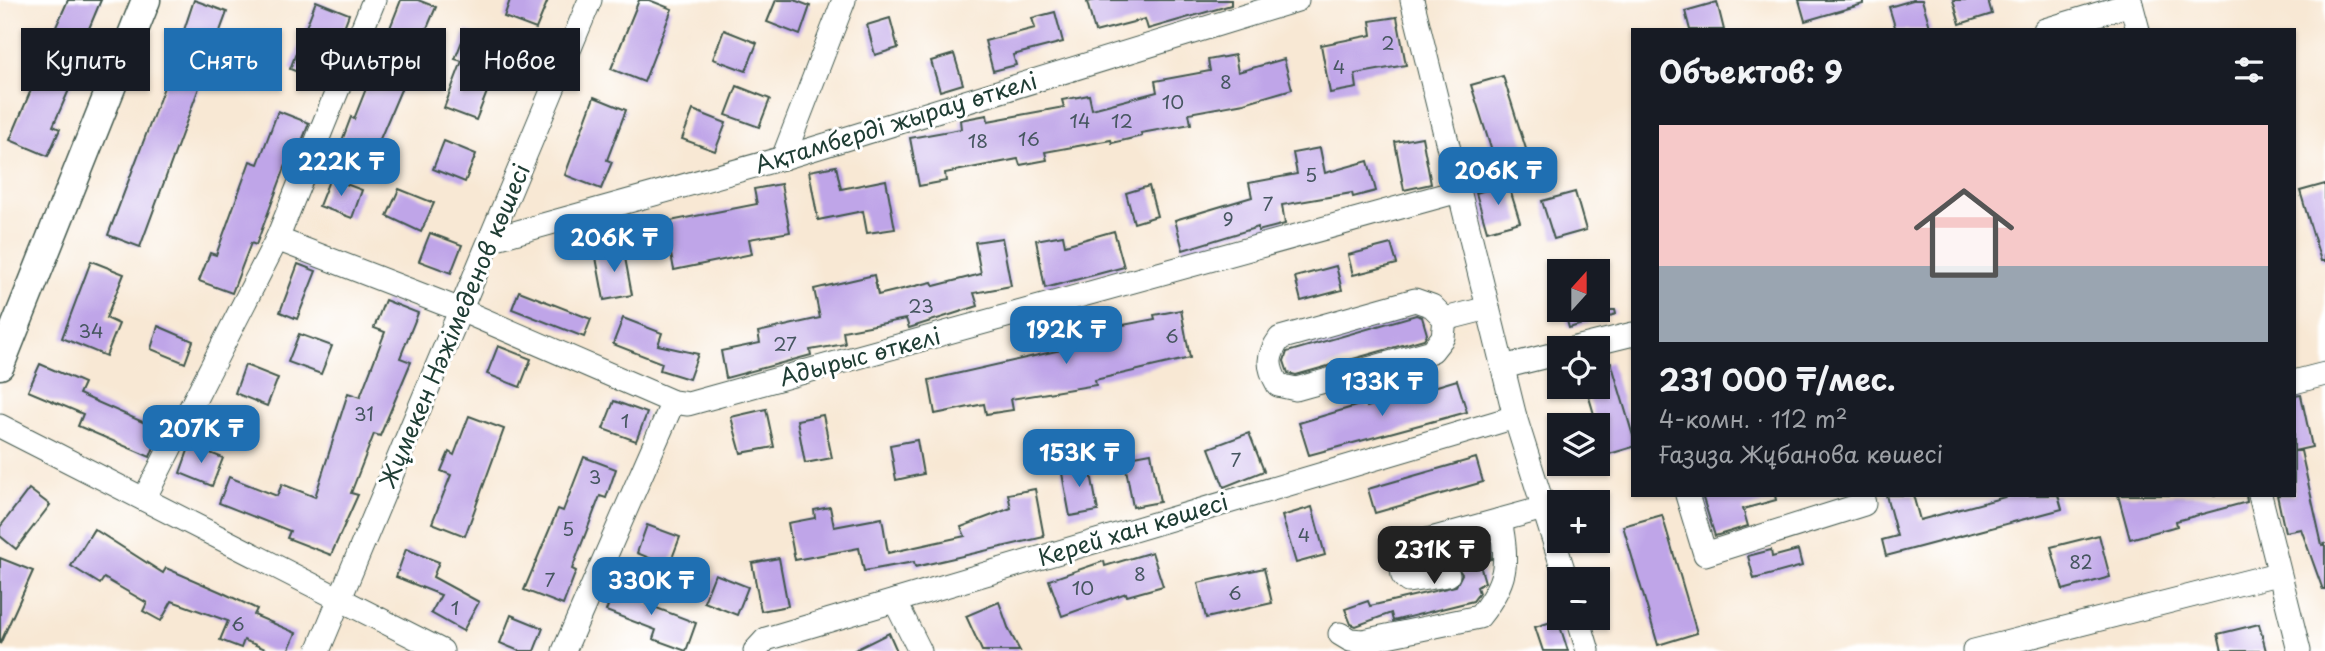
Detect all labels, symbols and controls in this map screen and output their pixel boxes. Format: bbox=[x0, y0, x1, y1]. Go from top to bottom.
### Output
chip: Купить bbox=[21, 28, 150, 91]
chip: Снять bbox=[164, 28, 282, 91]
chip: Фильтры bbox=[296, 28, 446, 91]
chip: Новое bbox=[460, 28, 580, 91]
house number: 2 bbox=[1381, 28, 1395, 56]
text: Объектов: 9 bbox=[1659, 48, 1843, 93]
icon: filters bbox=[2230, 51, 2268, 89]
house number: 4 bbox=[1333, 52, 1345, 80]
street label: Ақтамберді жырау өткелі bbox=[750, 62, 1041, 181]
house number: 8 bbox=[1220, 67, 1232, 95]
house number: 10 bbox=[1162, 87, 1184, 115]
house number: 14 bbox=[1069, 106, 1091, 134]
house number: 12 bbox=[1111, 106, 1133, 134]
house number: 16 bbox=[1018, 124, 1040, 152]
house number: 18 bbox=[968, 126, 988, 154]
pin: 222K ₸ bbox=[284, 138, 398, 198]
text: 222K ₸ bbox=[298, 143, 384, 178]
pin: 206K ₸ bbox=[1441, 148, 1555, 207]
text: 206K ₸ bbox=[1454, 152, 1542, 187]
street label: Жұмекен Нәжімеденов көшесі bbox=[369, 158, 538, 493]
house number: 5 bbox=[1305, 160, 1317, 188]
icon: home bbox=[1901, 170, 2027, 296]
house number: 7 bbox=[1263, 189, 1274, 217]
house number: 9 bbox=[1222, 204, 1234, 232]
pin: 206K ₸ bbox=[557, 215, 671, 274]
text: 206K ₸ bbox=[570, 219, 658, 254]
north arrow bbox=[1547, 259, 1610, 322]
map controls bbox=[1547, 259, 1610, 630]
house number: 23 bbox=[908, 291, 934, 319]
pin: 192K ₸ bbox=[1009, 306, 1123, 366]
text: 192K ₸ bbox=[1026, 311, 1106, 346]
house number: 34 bbox=[78, 316, 104, 344]
street label: Адырыс өткелі bbox=[775, 317, 944, 394]
house number: 6 bbox=[1165, 321, 1179, 349]
house number: 27 bbox=[773, 329, 797, 357]
button: locate bbox=[1547, 336, 1610, 399]
text: 231 000 ₸/мес. bbox=[1659, 356, 1895, 401]
pin: 133K ₸ bbox=[1325, 358, 1439, 418]
text: 133K ₸ bbox=[1341, 363, 1423, 398]
house number: 31 bbox=[354, 399, 374, 427]
text: 4-комн. · 112 m² bbox=[1659, 401, 1848, 436]
pin: 207K ₸ bbox=[144, 406, 258, 465]
house number: 1 bbox=[621, 406, 629, 434]
text: 207K ₸ bbox=[159, 410, 243, 445]
button: layers bbox=[1547, 413, 1610, 476]
pin: 153K ₸ bbox=[1022, 430, 1136, 489]
text: 153K ₸ bbox=[1039, 434, 1119, 469]
text: Ғазиза Жұбанова көшесі bbox=[1659, 436, 1943, 471]
house number: 7 bbox=[1231, 445, 1242, 473]
house number: 3 bbox=[589, 462, 601, 490]
street label: Керей хан көшесі bbox=[1033, 483, 1232, 574]
button: + bbox=[1547, 490, 1610, 553]
house number: 5 bbox=[562, 514, 574, 542]
house number: 4 bbox=[1298, 520, 1310, 548]
pin: 231K ₸ bbox=[1377, 526, 1491, 586]
text: 231K ₸ bbox=[1394, 531, 1474, 566]
house number: 82 bbox=[2069, 547, 2093, 575]
pin: 330K ₸ bbox=[594, 558, 708, 617]
house number: 8 bbox=[1134, 559, 1146, 587]
text: 330K ₸ bbox=[608, 562, 694, 597]
house number: 7 bbox=[545, 565, 556, 593]
button: − bbox=[1547, 567, 1610, 630]
house number: 10 bbox=[1072, 573, 1094, 601]
house number: 6 bbox=[1228, 578, 1242, 606]
house number: 1 bbox=[451, 593, 459, 621]
house number: 6 bbox=[231, 609, 245, 637]

